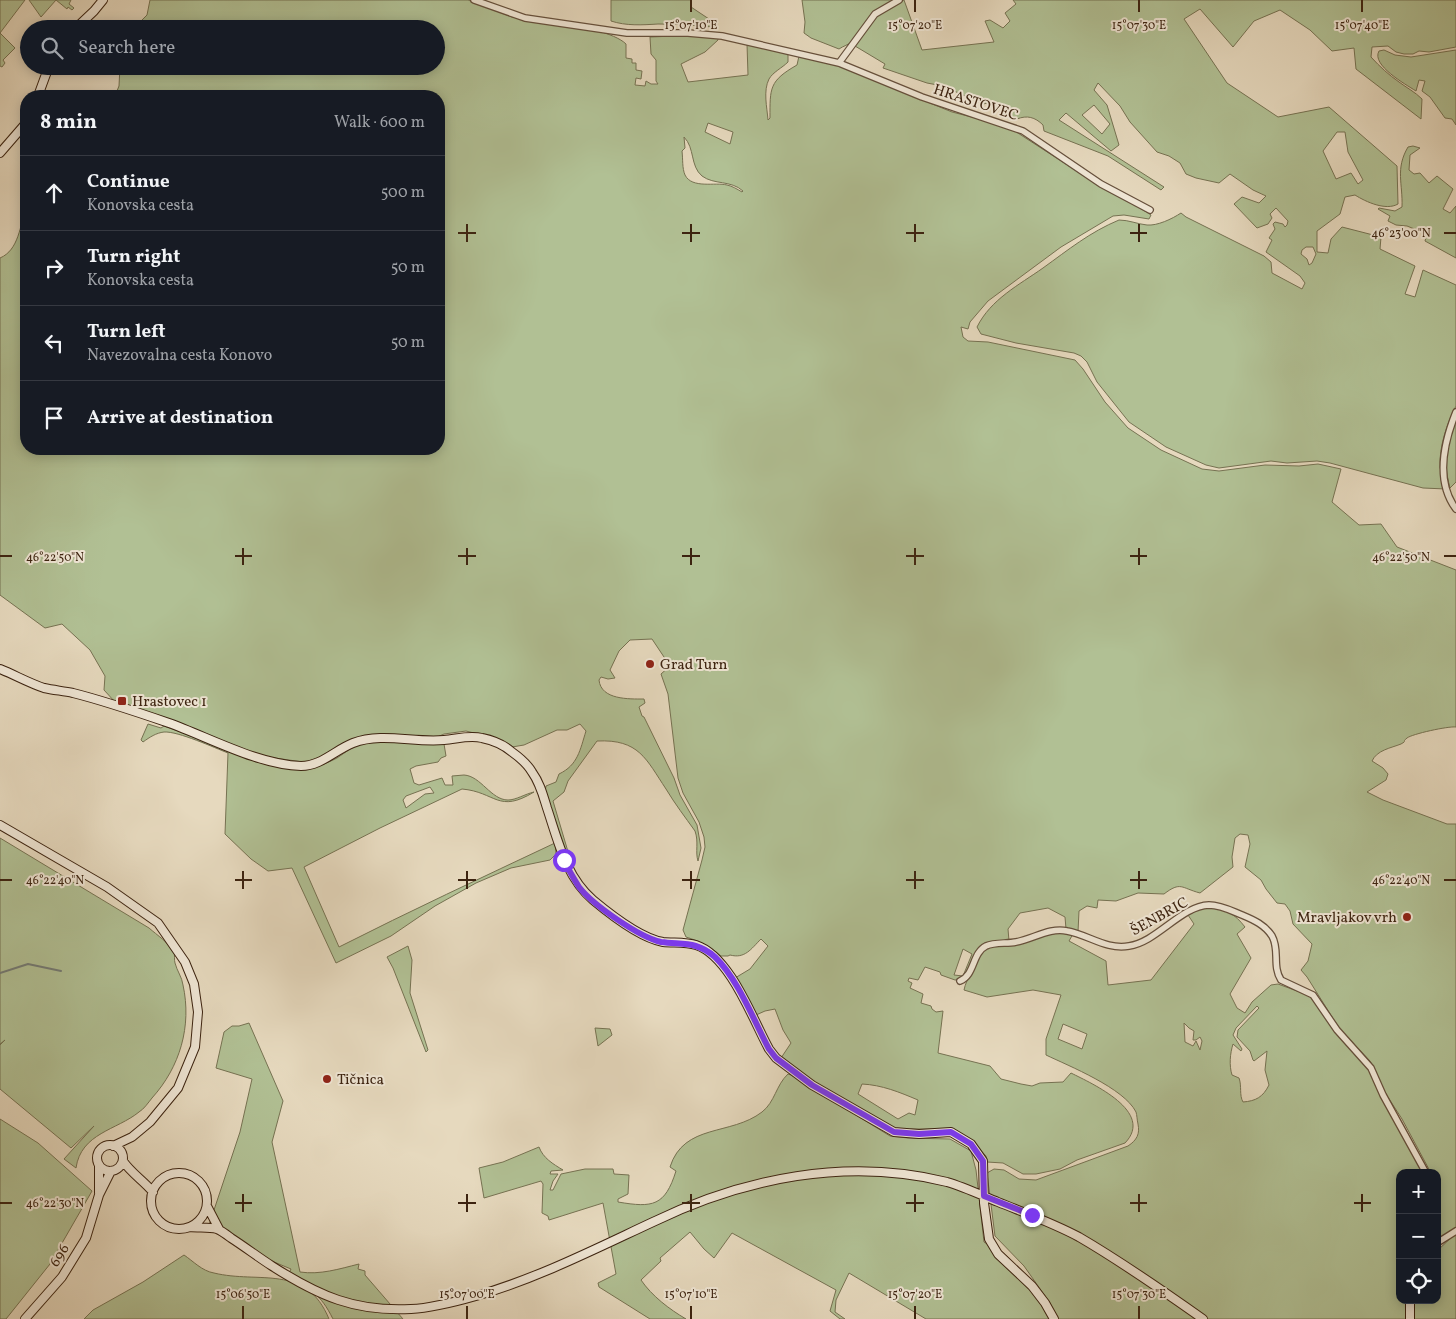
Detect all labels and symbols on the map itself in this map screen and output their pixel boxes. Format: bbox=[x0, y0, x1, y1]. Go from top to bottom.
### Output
text: 15°07'10"E bbox=[664, 18, 718, 34]
text: 15°07'20"E bbox=[888, 18, 942, 34]
text: 15°07'30"E bbox=[1112, 18, 1166, 34]
text: 15°07'40"E bbox=[1335, 18, 1389, 34]
street label: HRASTOVEC bbox=[930, 80, 1021, 127]
text: 46°23'00"N bbox=[1371, 226, 1431, 242]
text: 46°22'50"N bbox=[26, 550, 84, 566]
text: 46°22'50"N bbox=[1372, 550, 1430, 566]
place label: Grad Turn bbox=[660, 655, 728, 676]
marker: Grad Turn bbox=[644, 658, 656, 670]
place label: Hrastovec 1 bbox=[132, 692, 207, 713]
marker: Hrastovec 1 bbox=[116, 695, 128, 707]
route start bbox=[553, 849, 576, 872]
text: 46°22'40"N bbox=[26, 873, 84, 889]
text: 46°22'40"N bbox=[1372, 873, 1430, 889]
street label: ŠENBRIC bbox=[1127, 893, 1193, 942]
place label: Mravljakov vrh bbox=[1297, 908, 1397, 929]
marker: Mravljakov vrh bbox=[1401, 911, 1413, 923]
place label: Tičnica bbox=[337, 1070, 384, 1091]
marker: Tičnica bbox=[321, 1073, 333, 1085]
text: 46°22'30"N bbox=[26, 1196, 84, 1212]
route end bbox=[1021, 1204, 1044, 1227]
street label: 696 bbox=[45, 1240, 75, 1271]
text: 15°06'50"E bbox=[216, 1287, 270, 1303]
text: 15°07'00"E bbox=[439, 1287, 495, 1303]
text: 15°07'10"E bbox=[664, 1287, 718, 1303]
text: 15°07'20"E bbox=[888, 1287, 942, 1303]
text: 15°07'30"E bbox=[1112, 1287, 1166, 1303]

